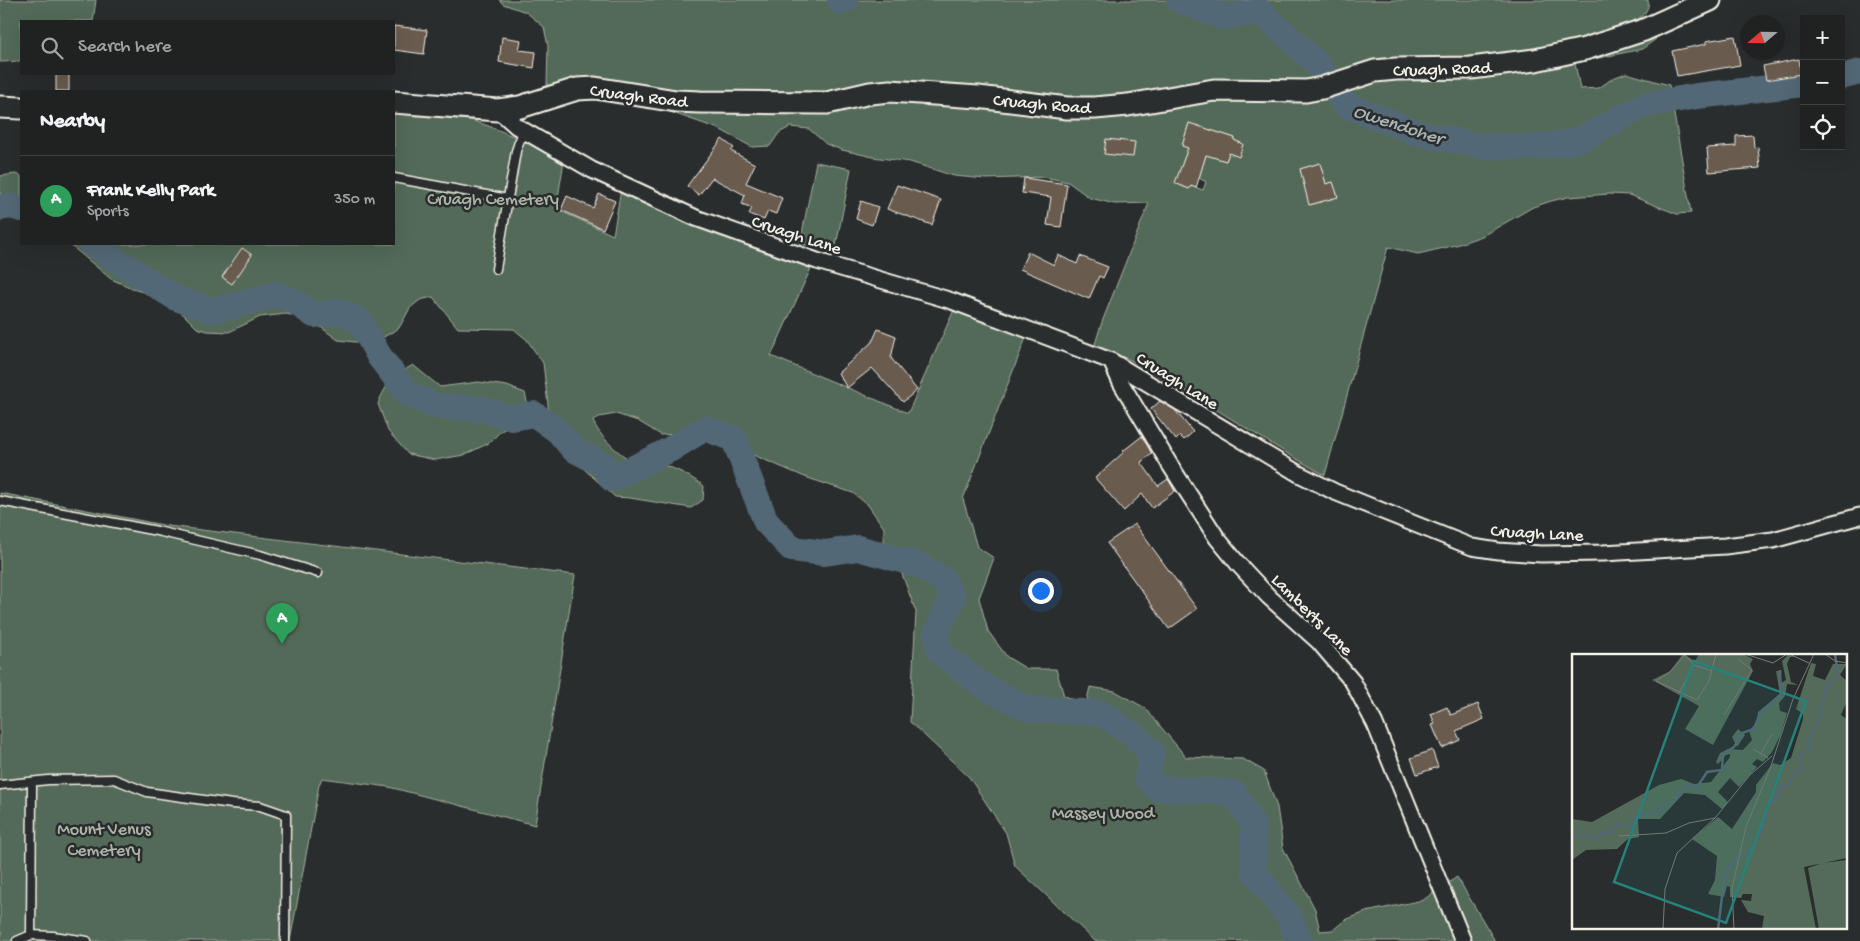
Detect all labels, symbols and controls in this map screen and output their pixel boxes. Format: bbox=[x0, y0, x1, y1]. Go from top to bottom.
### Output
north arrow bbox=[1740, 15, 1785, 60]
map controls bbox=[1800, 15, 1845, 150]
button: + bbox=[1800, 15, 1845, 60]
search box bbox=[20, 20, 395, 75]
icon: search bbox=[38, 34, 66, 62]
text: Search here bbox=[78, 36, 172, 59]
street label: Cruagh Road bbox=[1393, 58, 1493, 83]
button: − bbox=[1800, 60, 1845, 105]
street label: Cruagh Road bbox=[589, 81, 690, 114]
street label: Cruagh Road bbox=[992, 91, 1093, 120]
water label: Owendoher bbox=[1350, 101, 1450, 153]
button: locate bbox=[1800, 105, 1845, 150]
text: Nearby bbox=[40, 110, 105, 135]
text: Frank Kelly Park bbox=[87, 180, 215, 203]
park label: Cruagh Cemetery bbox=[427, 190, 559, 211]
text: A bbox=[51, 191, 61, 210]
text: 350 m bbox=[334, 191, 375, 210]
text: Sports bbox=[87, 203, 129, 222]
street label: Cruagh Lane bbox=[749, 212, 844, 261]
street label: Cruagh Lane bbox=[1132, 349, 1222, 416]
street label: Cruagh Lane bbox=[1490, 522, 1585, 547]
street label: Lamberts Lane bbox=[1266, 570, 1357, 662]
your location bbox=[1028, 578, 1054, 604]
pin: A bbox=[266, 603, 298, 644]
inset map bbox=[1572, 654, 1848, 928]
park label: Massey Wood bbox=[1052, 804, 1156, 825]
park label: Mount Venus Cemetery bbox=[57, 820, 152, 862]

